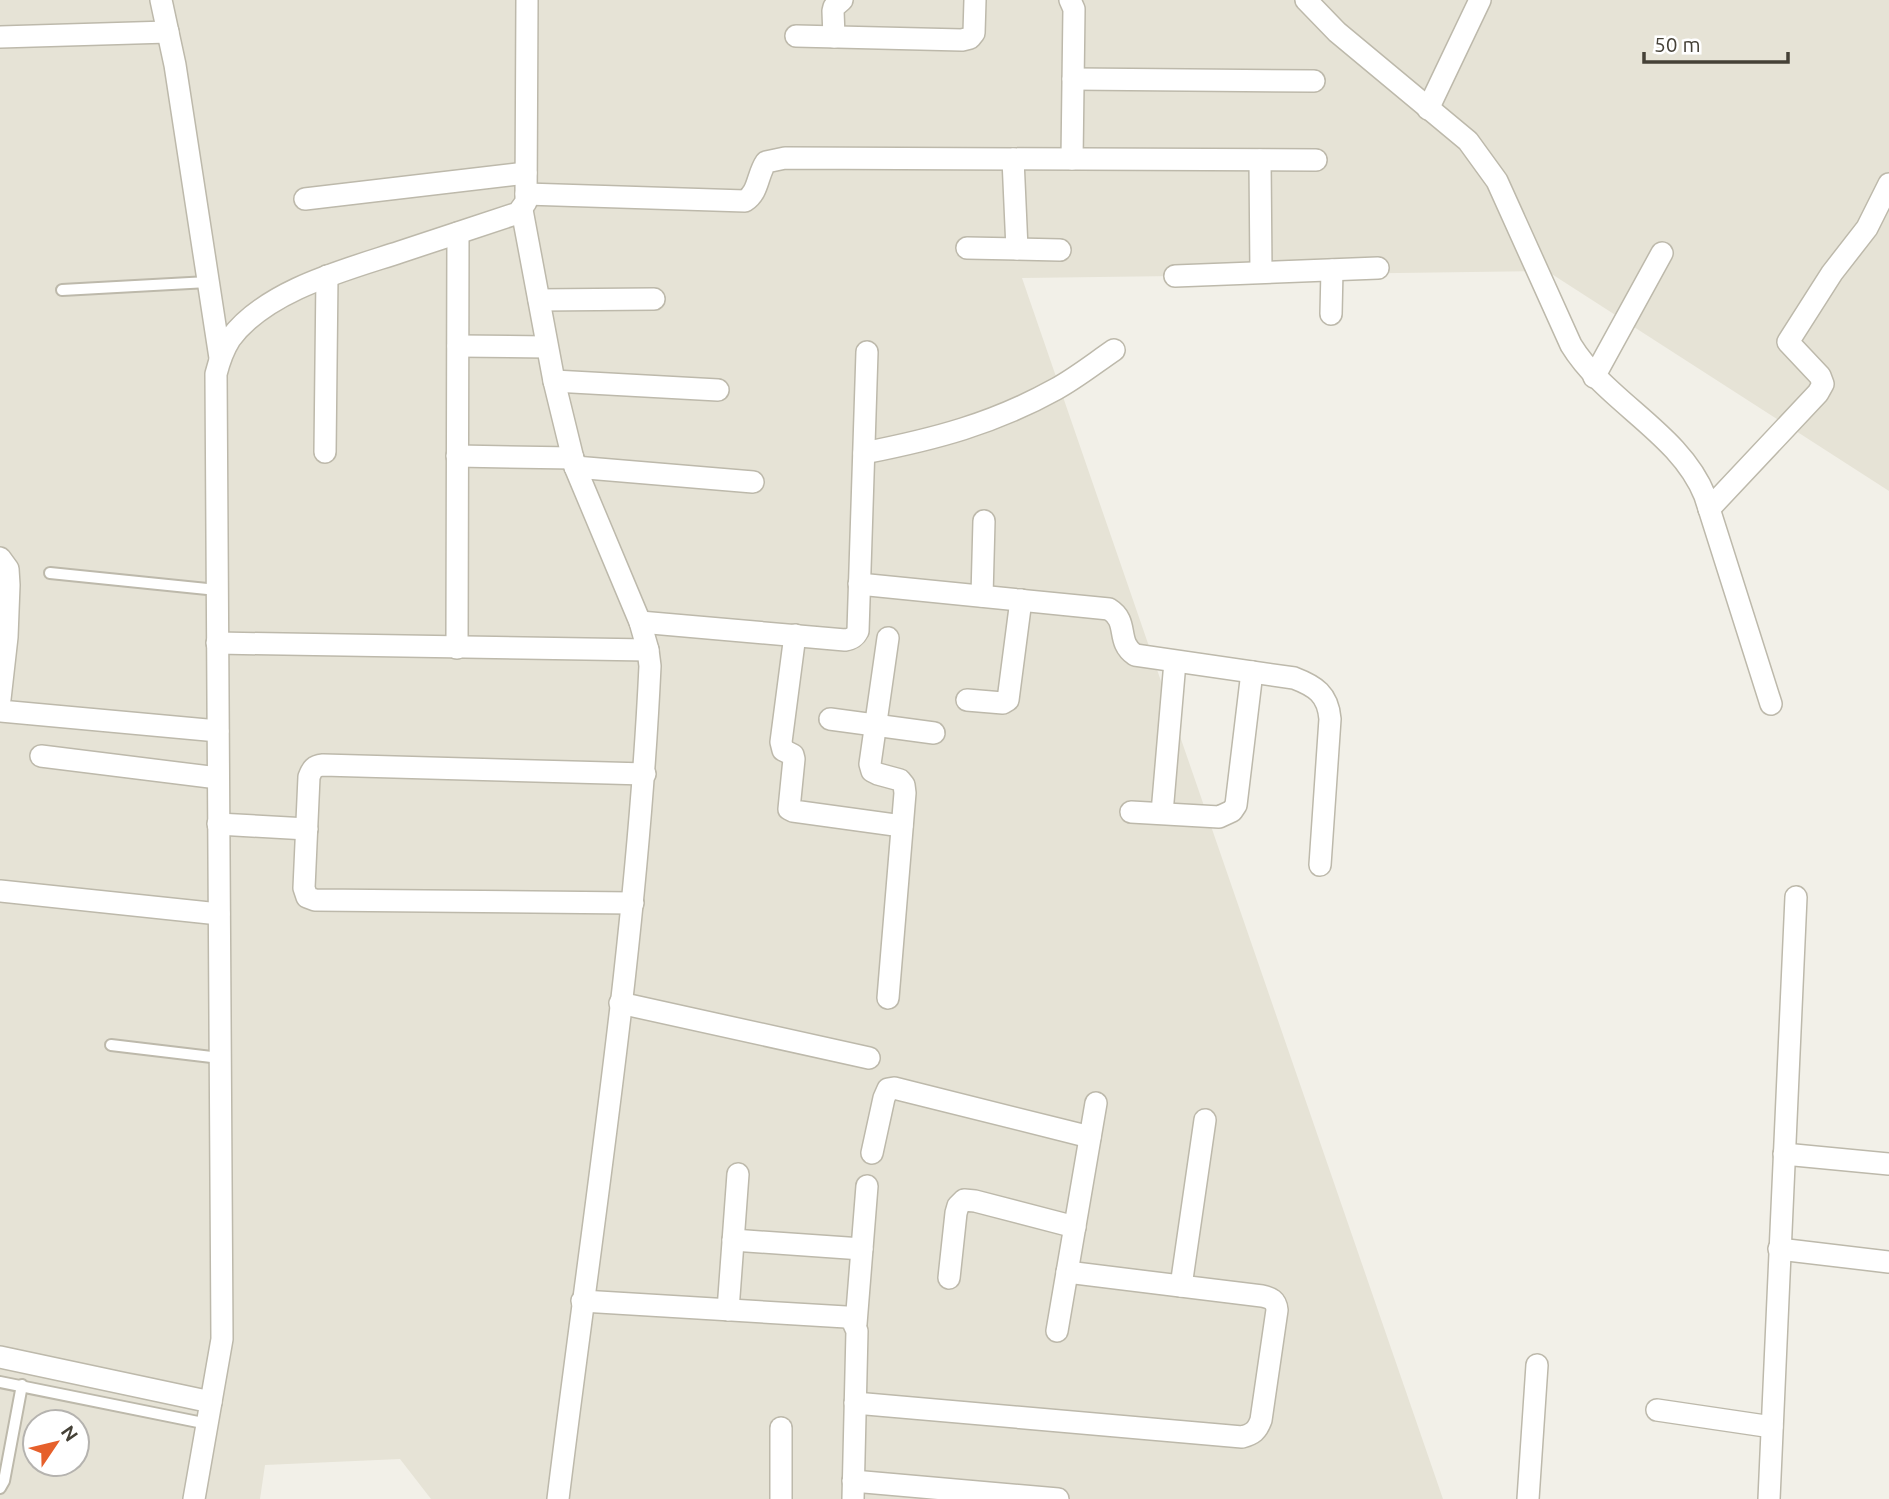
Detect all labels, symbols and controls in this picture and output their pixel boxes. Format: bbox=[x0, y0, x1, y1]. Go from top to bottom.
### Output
scale bar bbox=[1644, 21, 1787, 65]
text: 50 m bbox=[1654, 32, 1701, 56]
north arrow bbox=[21, 1408, 91, 1478]
text: N bbox=[57, 1421, 83, 1445]

